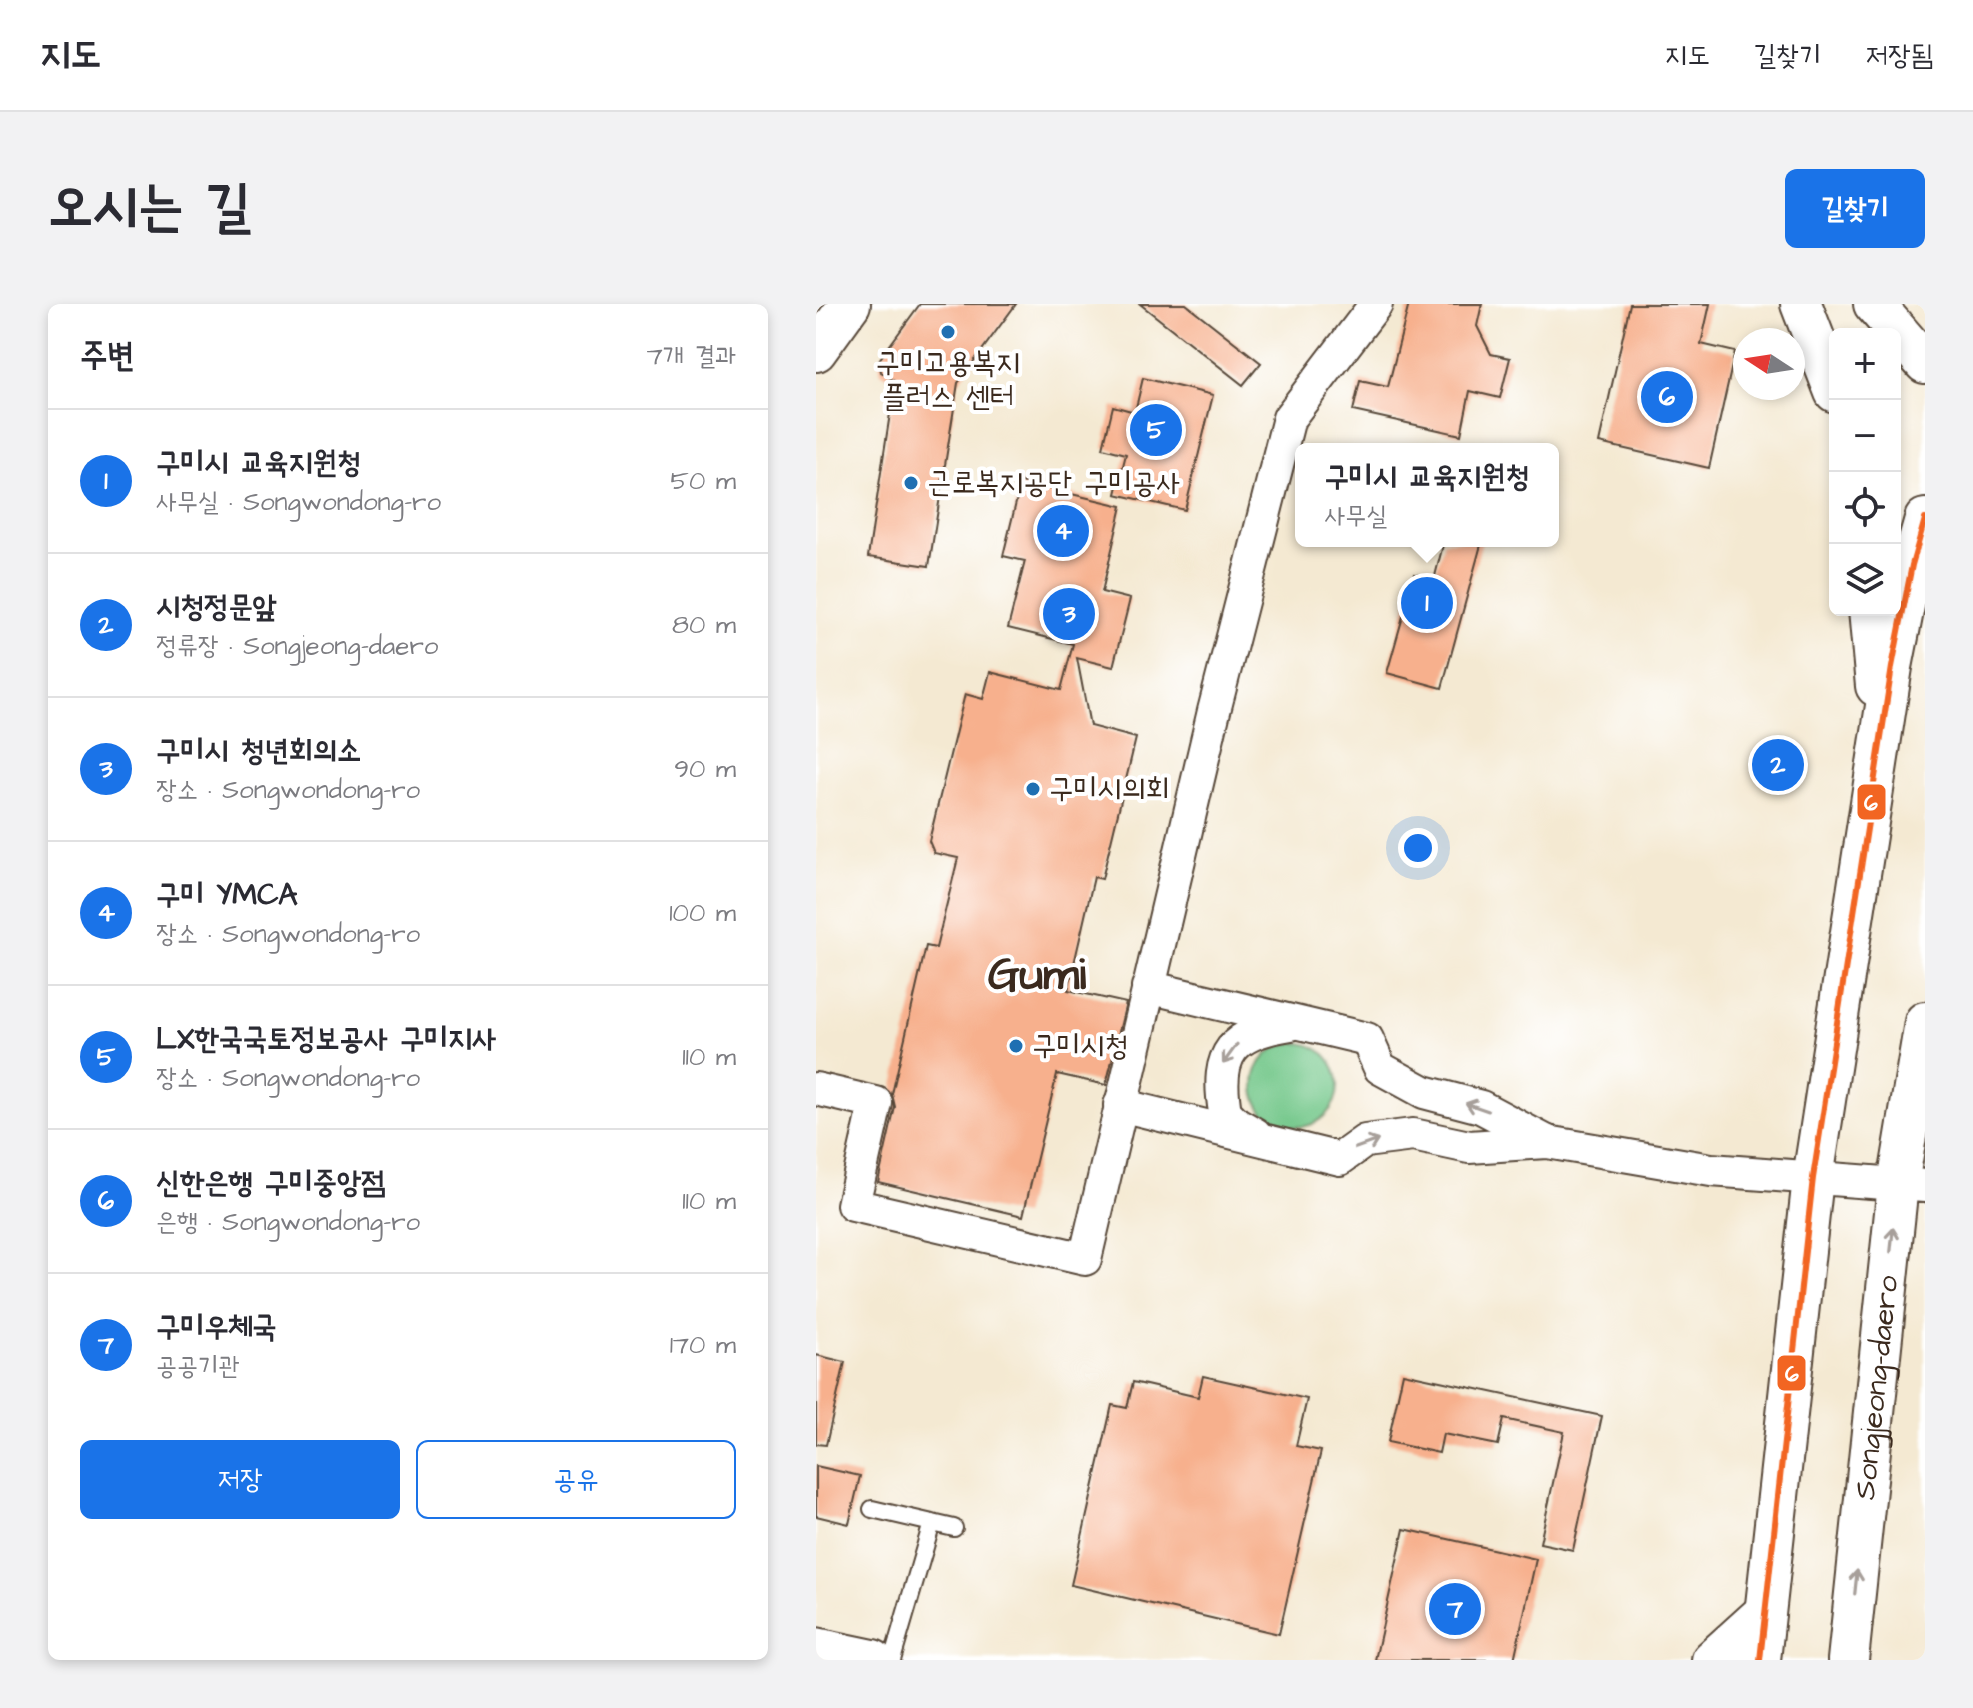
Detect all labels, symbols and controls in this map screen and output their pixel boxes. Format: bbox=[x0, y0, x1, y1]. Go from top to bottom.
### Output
text: 지도 bbox=[40, 29, 101, 81]
text: 지도 bbox=[1665, 36, 1710, 75]
text: 길찾기 bbox=[1754, 36, 1821, 75]
text: 저장됨 bbox=[1865, 36, 1933, 75]
text: 오시는 길 bbox=[48, 169, 251, 247]
button: 길찾기 bbox=[1785, 169, 1925, 248]
marker: 구미고용복지 플러스 센터 bbox=[939, 323, 957, 341]
north arrow bbox=[1733, 328, 1805, 400]
map controls bbox=[1829, 328, 1901, 616]
button: + bbox=[1829, 328, 1901, 400]
text: 주변 bbox=[80, 332, 135, 380]
text: 7개 결과 bbox=[647, 338, 736, 374]
place label: 구미고용복지 플러스 센터 bbox=[876, 342, 1020, 418]
pin: 6 bbox=[1641, 367, 1693, 427]
pin: 5 bbox=[1130, 400, 1182, 460]
button: − bbox=[1829, 400, 1901, 472]
text: 구미시 교육지원청 bbox=[156, 442, 361, 484]
popup bbox=[1295, 443, 1559, 547]
text: 구미시 교육지원청 bbox=[1324, 456, 1530, 498]
place label: 근로복지공단 구미공사 bbox=[927, 462, 1180, 504]
text: 1 bbox=[104, 463, 108, 499]
text: 50 m bbox=[671, 463, 736, 499]
button: locate bbox=[1829, 472, 1901, 544]
marker: 근로복지공단 구미공사 bbox=[902, 474, 920, 492]
text: 사무실 · Songwondong-ro bbox=[156, 484, 441, 520]
text: 사무실 bbox=[1324, 498, 1387, 534]
pin: 4 bbox=[1037, 501, 1089, 561]
button: layers bbox=[1829, 544, 1901, 616]
pin: 1 bbox=[1401, 573, 1453, 633]
pin: 3 bbox=[1043, 584, 1095, 644]
text: 시청정문앞 bbox=[156, 586, 277, 628]
text: 2 bbox=[99, 607, 113, 643]
text: 80 m bbox=[672, 607, 736, 643]
text: 정류장 · Songjeong-daero bbox=[156, 628, 438, 664]
text: 구미시 청년회의소 bbox=[156, 730, 361, 772]
pin: 2 bbox=[1752, 735, 1804, 795]
text: 3 bbox=[99, 751, 113, 787]
text: 90 m bbox=[674, 751, 736, 787]
place label: 구미시의회 bbox=[1049, 768, 1170, 810]
text: 장소 · Songwondong-ro bbox=[156, 772, 420, 808]
marker: 구미시의회 bbox=[1024, 780, 1042, 798]
line badge: 6 bbox=[1856, 783, 1887, 821]
text: 6 bbox=[1864, 788, 1878, 819]
your location bbox=[1398, 828, 1438, 868]
text: 구미 YMCA bbox=[156, 874, 298, 916]
text: 4 bbox=[97, 895, 115, 931]
text: 100 m bbox=[669, 895, 736, 931]
text: 장소 · Songwondong-ro bbox=[156, 916, 420, 952]
district label: Gumi bbox=[988, 944, 1086, 1008]
text: LX한국국토정보공사 구미지사 bbox=[156, 1018, 496, 1060]
place label: 구미시청 bbox=[1032, 1025, 1129, 1067]
marker: 구미시청 bbox=[1007, 1037, 1025, 1055]
text: 5 bbox=[97, 1039, 115, 1075]
text: 110 m bbox=[682, 1039, 736, 1075]
one-way arrow bbox=[1222, 1043, 1238, 1065]
text: 장소 · Songwondong-ro bbox=[156, 1060, 420, 1096]
one-way arrow bbox=[1465, 1099, 1490, 1114]
one-way arrow bbox=[1355, 1136, 1379, 1150]
text: 신한은행 구미중앙점 bbox=[156, 1162, 385, 1204]
text: 6 bbox=[98, 1183, 114, 1219]
text: 110 m bbox=[682, 1183, 736, 1219]
text: 은행 · Songwondong-ro bbox=[156, 1204, 420, 1240]
one-way arrow bbox=[1884, 1227, 1899, 1254]
street label: Songjeong-daero bbox=[1844, 1273, 1909, 1502]
text: 구미우체국 bbox=[156, 1306, 277, 1348]
text: 7 bbox=[98, 1327, 114, 1363]
text: 170 m bbox=[670, 1327, 736, 1363]
text: 공공기관 bbox=[156, 1348, 240, 1384]
line badge: 6 bbox=[1776, 1354, 1807, 1392]
text: 6 bbox=[1785, 1359, 1799, 1390]
button: 저장 bbox=[80, 1440, 400, 1519]
button: 공유 bbox=[416, 1440, 736, 1519]
one-way arrow bbox=[1849, 1569, 1864, 1596]
pin: 7 bbox=[1429, 1579, 1481, 1639]

